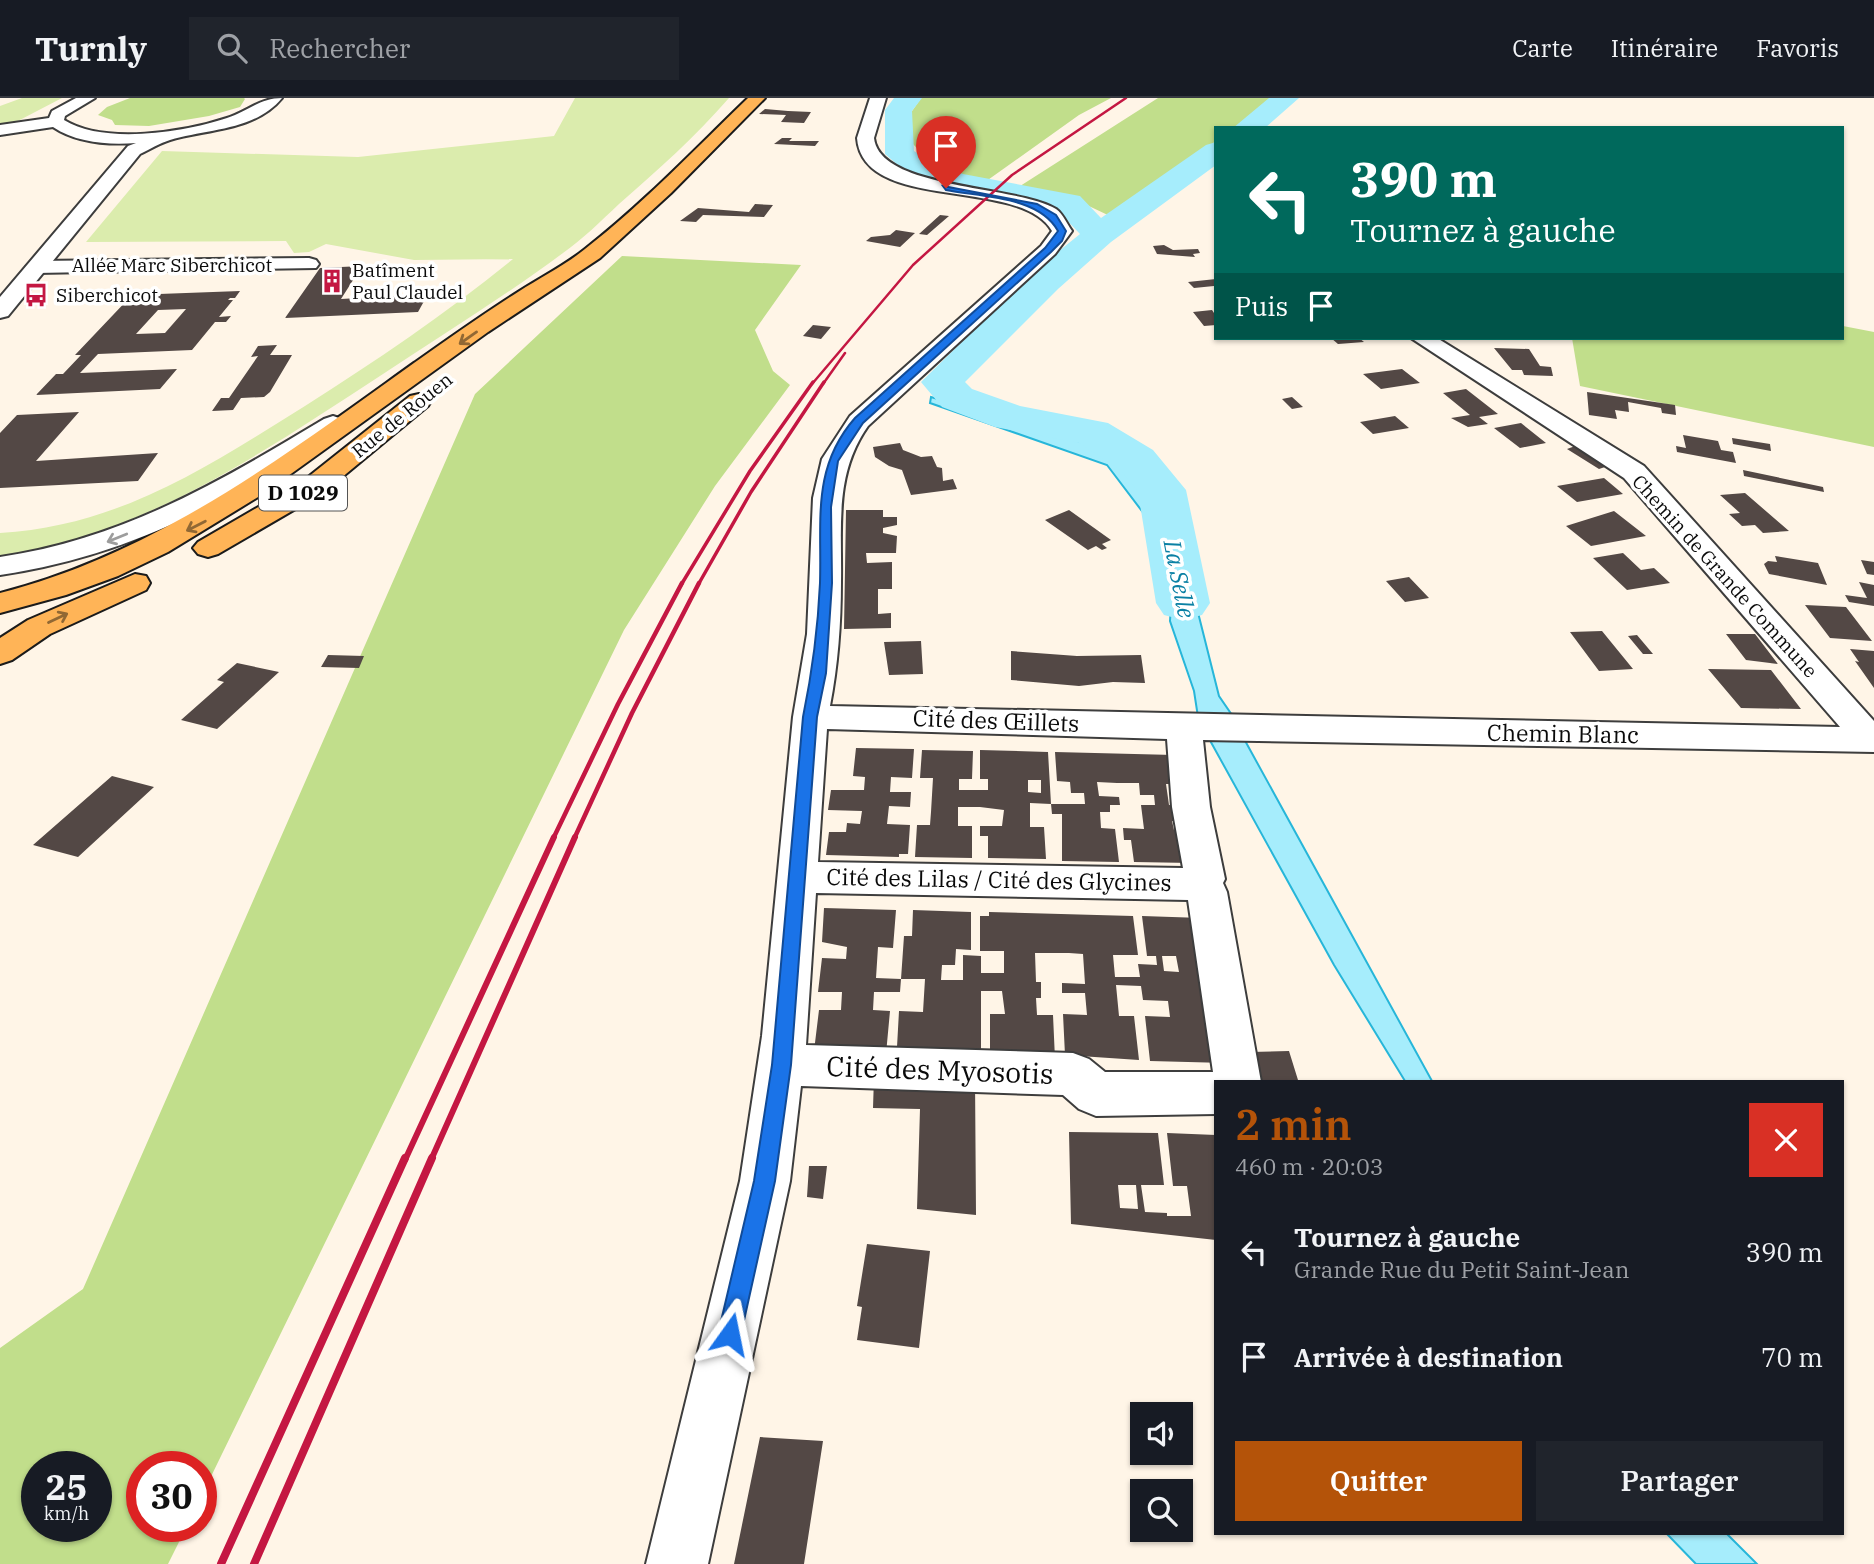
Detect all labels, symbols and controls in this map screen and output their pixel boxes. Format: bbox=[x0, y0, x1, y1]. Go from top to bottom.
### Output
search box bbox=[189, 17, 679, 80]
text: Turnly bbox=[35, 27, 147, 70]
icon: search bbox=[213, 29, 251, 67]
text: Rechercher bbox=[269, 31, 410, 65]
text: Carte bbox=[1512, 32, 1573, 64]
text: Itinéraire bbox=[1611, 32, 1718, 64]
text: Favoris bbox=[1756, 32, 1839, 64]
pin bbox=[916, 116, 976, 188]
icon: arrive bbox=[927, 127, 965, 165]
text: 390 m bbox=[1350, 147, 1497, 210]
icon: left bbox=[1235, 154, 1326, 245]
text: Tournez à gauche bbox=[1350, 209, 1616, 251]
street label: Allée Marc Siberchicot bbox=[72, 253, 273, 277]
place label: Batîment Paul Claudel bbox=[352, 258, 464, 304]
building icon: Batîment Paul Claudel bbox=[318, 267, 346, 295]
bus stop icon: Siberchicot bbox=[22, 281, 50, 309]
place label: Siberchicot bbox=[56, 283, 158, 307]
icon: arrive bbox=[1302, 287, 1340, 325]
text: Puis bbox=[1235, 289, 1288, 323]
one-way arrow bbox=[459, 331, 478, 345]
street label: Rue de Rouen bbox=[347, 367, 457, 463]
street label: Chemin de Grande Commune bbox=[1627, 469, 1823, 683]
road number: D 1029 bbox=[259, 476, 347, 510]
one-way arrow bbox=[186, 519, 207, 533]
one-way arrow bbox=[107, 532, 129, 545]
water label: La Selle bbox=[1157, 536, 1203, 621]
one-way arrow bbox=[47, 611, 69, 624]
street label: Cité des Œillets bbox=[912, 702, 1080, 738]
street label: Chemin Blanc bbox=[1487, 717, 1639, 749]
street label: Cité des Lilas / Cité des Glycines bbox=[826, 861, 1172, 897]
street label: Cité des Myosotis bbox=[826, 1047, 1054, 1092]
text: 2 min bbox=[1235, 1097, 1352, 1152]
button: close bbox=[1749, 1103, 1823, 1177]
text: 460 m · 20:03 bbox=[1235, 1151, 1384, 1181]
text: Tournez à gauche bbox=[1294, 1220, 1520, 1254]
icon: left bbox=[1235, 1233, 1273, 1271]
text: 390 m bbox=[1745, 1235, 1823, 1269]
text: Grande Rue du Petit Saint-Jean bbox=[1294, 1254, 1629, 1284]
position arrow bbox=[693, 1297, 767, 1371]
icon: arrive bbox=[1235, 1338, 1273, 1376]
text: Arrivée à destination bbox=[1294, 1340, 1563, 1374]
text: 70 m bbox=[1761, 1340, 1823, 1374]
map controls bbox=[1130, 1402, 1193, 1542]
button: sound bbox=[1130, 1402, 1193, 1465]
button: Quitter bbox=[1235, 1441, 1522, 1521]
button: Partager bbox=[1536, 1441, 1823, 1521]
speed limit sign: 30 bbox=[126, 1451, 217, 1542]
text: 25 bbox=[45, 1464, 88, 1510]
button: search bbox=[1130, 1479, 1193, 1542]
text: km/h bbox=[44, 1502, 89, 1525]

